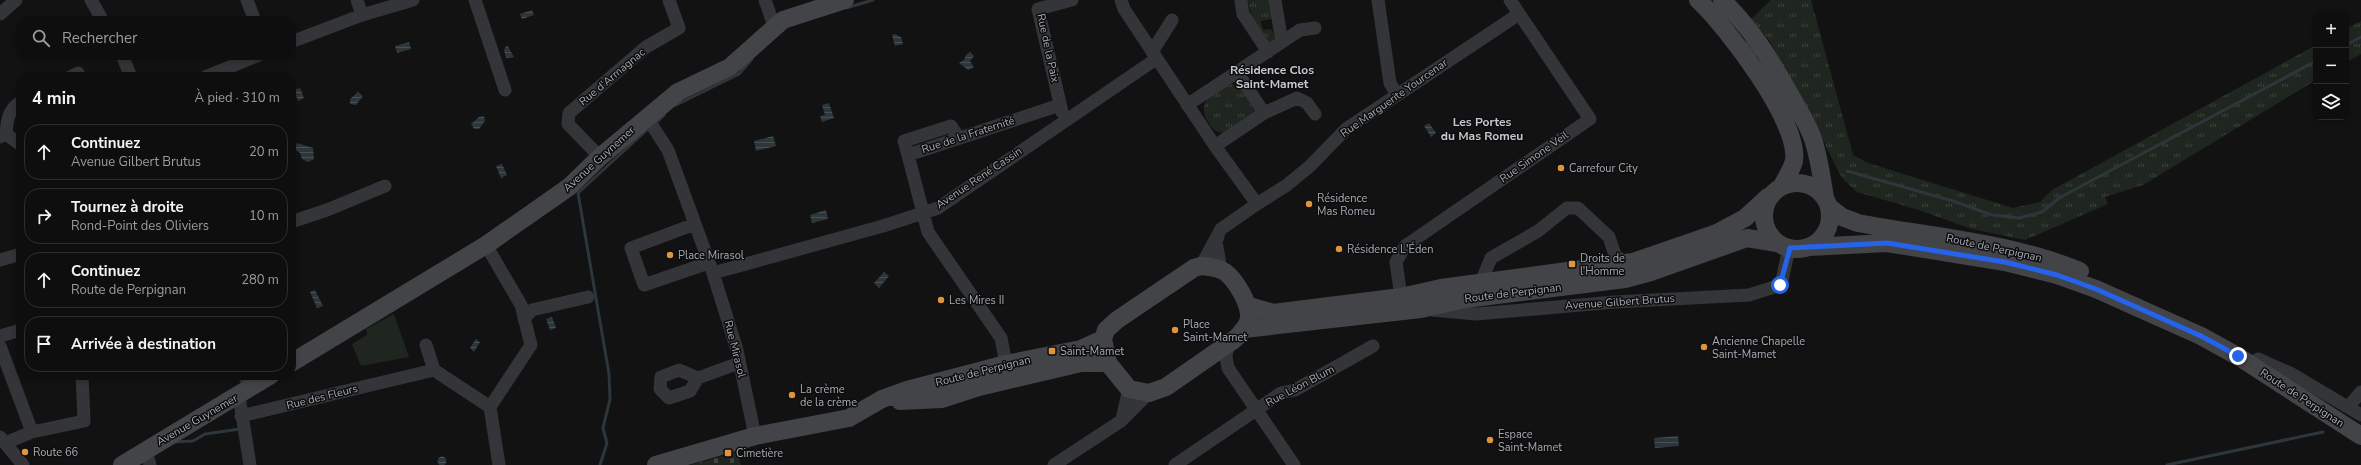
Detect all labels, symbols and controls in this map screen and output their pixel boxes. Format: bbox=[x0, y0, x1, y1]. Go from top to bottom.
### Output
street label: Rue de la Paix bbox=[1033, 12, 1063, 84]
map controls bbox=[2313, 12, 2349, 120]
button: + bbox=[2313, 12, 2349, 48]
search box bbox=[16, 16, 296, 60]
icon: search bbox=[30, 27, 52, 49]
text: Rechercher bbox=[62, 28, 137, 48]
street label: Rue d'Armagnac bbox=[576, 45, 648, 109]
button: − bbox=[2313, 48, 2349, 84]
street label: Rue Marguerite Yourcenar bbox=[1337, 55, 1451, 141]
district label: Résidence Clos Saint-Mamet bbox=[1230, 62, 1314, 92]
button: layers bbox=[2313, 84, 2349, 120]
text: 4 min bbox=[32, 87, 76, 110]
text: À pied · 310 m bbox=[195, 89, 280, 107]
street label: Rue de la Fraternité bbox=[920, 113, 1017, 157]
district label: Les Portes du Mas Romeu bbox=[1441, 114, 1523, 144]
street label: Avenue Guynemer bbox=[560, 123, 638, 195]
street label: Rue Simone Veil bbox=[1497, 127, 1572, 186]
text: Continuez bbox=[71, 133, 140, 153]
icon: ahead bbox=[33, 141, 55, 163]
text: 20 m bbox=[249, 143, 279, 161]
street label: Avenue René Cassin bbox=[933, 144, 1025, 212]
text: Avenue Gilbert Brutus bbox=[71, 153, 201, 171]
place label: Carrefour City bbox=[1569, 161, 1638, 176]
marker: Carrefour City bbox=[1556, 163, 1566, 173]
place label: Résidence Mas Romeu bbox=[1317, 191, 1375, 219]
text: Tournez à droite bbox=[71, 197, 184, 217]
marker: Résidence Mas Romeu bbox=[1304, 199, 1314, 209]
icon: right bbox=[33, 205, 55, 227]
text: 10 m bbox=[249, 207, 279, 225]
text: Rond-Point des Oliviers bbox=[71, 217, 209, 235]
street label: Route de Perpignan bbox=[1945, 231, 2043, 265]
place label: Résidence L'Éden bbox=[1347, 241, 1433, 257]
marker: Résidence L'Éden bbox=[1334, 244, 1344, 254]
place label: Place Mirasol bbox=[678, 248, 745, 263]
marker: Place Mirasol bbox=[665, 250, 675, 260]
place label: Droits de l'Homme bbox=[1580, 251, 1625, 279]
marker: Droits de l'Homme bbox=[1567, 259, 1577, 269]
text: Continuez bbox=[71, 261, 140, 281]
icon: ahead bbox=[33, 269, 55, 291]
text: 280 m bbox=[241, 271, 279, 289]
route start bbox=[1771, 276, 1789, 294]
street label: Route de Perpignan bbox=[1464, 280, 1562, 306]
text: Route de Perpignan bbox=[71, 281, 186, 299]
street label: Avenue Gilbert Brutus bbox=[1565, 291, 1675, 313]
place label: Les Mires II bbox=[949, 293, 1004, 308]
marker: Les Mires II bbox=[936, 295, 946, 305]
place label: Place Saint-Mamet bbox=[1183, 317, 1247, 345]
street label: Rue Mirasol bbox=[721, 319, 750, 380]
marker: Place Saint-Mamet bbox=[1170, 325, 1180, 335]
icon: arrive bbox=[33, 333, 55, 355]
text: Arrivée à destination bbox=[71, 334, 216, 354]
place label: Ancienne Chapelle Saint-Mamet bbox=[1712, 334, 1805, 362]
marker: Ancienne Chapelle Saint-Mamet bbox=[1699, 342, 1709, 352]
place label: Saint-Mamet bbox=[1060, 344, 1124, 359]
marker: Saint-Mamet bbox=[1047, 346, 1057, 356]
route end bbox=[2229, 347, 2247, 365]
street label: Route de Perpignan bbox=[934, 352, 1032, 390]
street label: Rue Léon Blum bbox=[1263, 362, 1337, 410]
street label: Route de Perpignan bbox=[2257, 365, 2347, 431]
street label: Rue des Fleurs bbox=[285, 381, 359, 413]
place label: La crème de la crème bbox=[800, 382, 857, 410]
marker: La crème de la crème bbox=[787, 390, 797, 400]
street label: Avenue Guynemer bbox=[154, 391, 240, 449]
place label: Espace Saint-Mamet bbox=[1498, 427, 1562, 455]
marker: Espace Saint-Mamet bbox=[1485, 435, 1495, 445]
place label: Route 66 bbox=[33, 445, 79, 460]
place label: Cimetière bbox=[736, 446, 783, 461]
marker: Route 66 bbox=[20, 447, 30, 457]
marker: Cimetière bbox=[723, 448, 733, 458]

